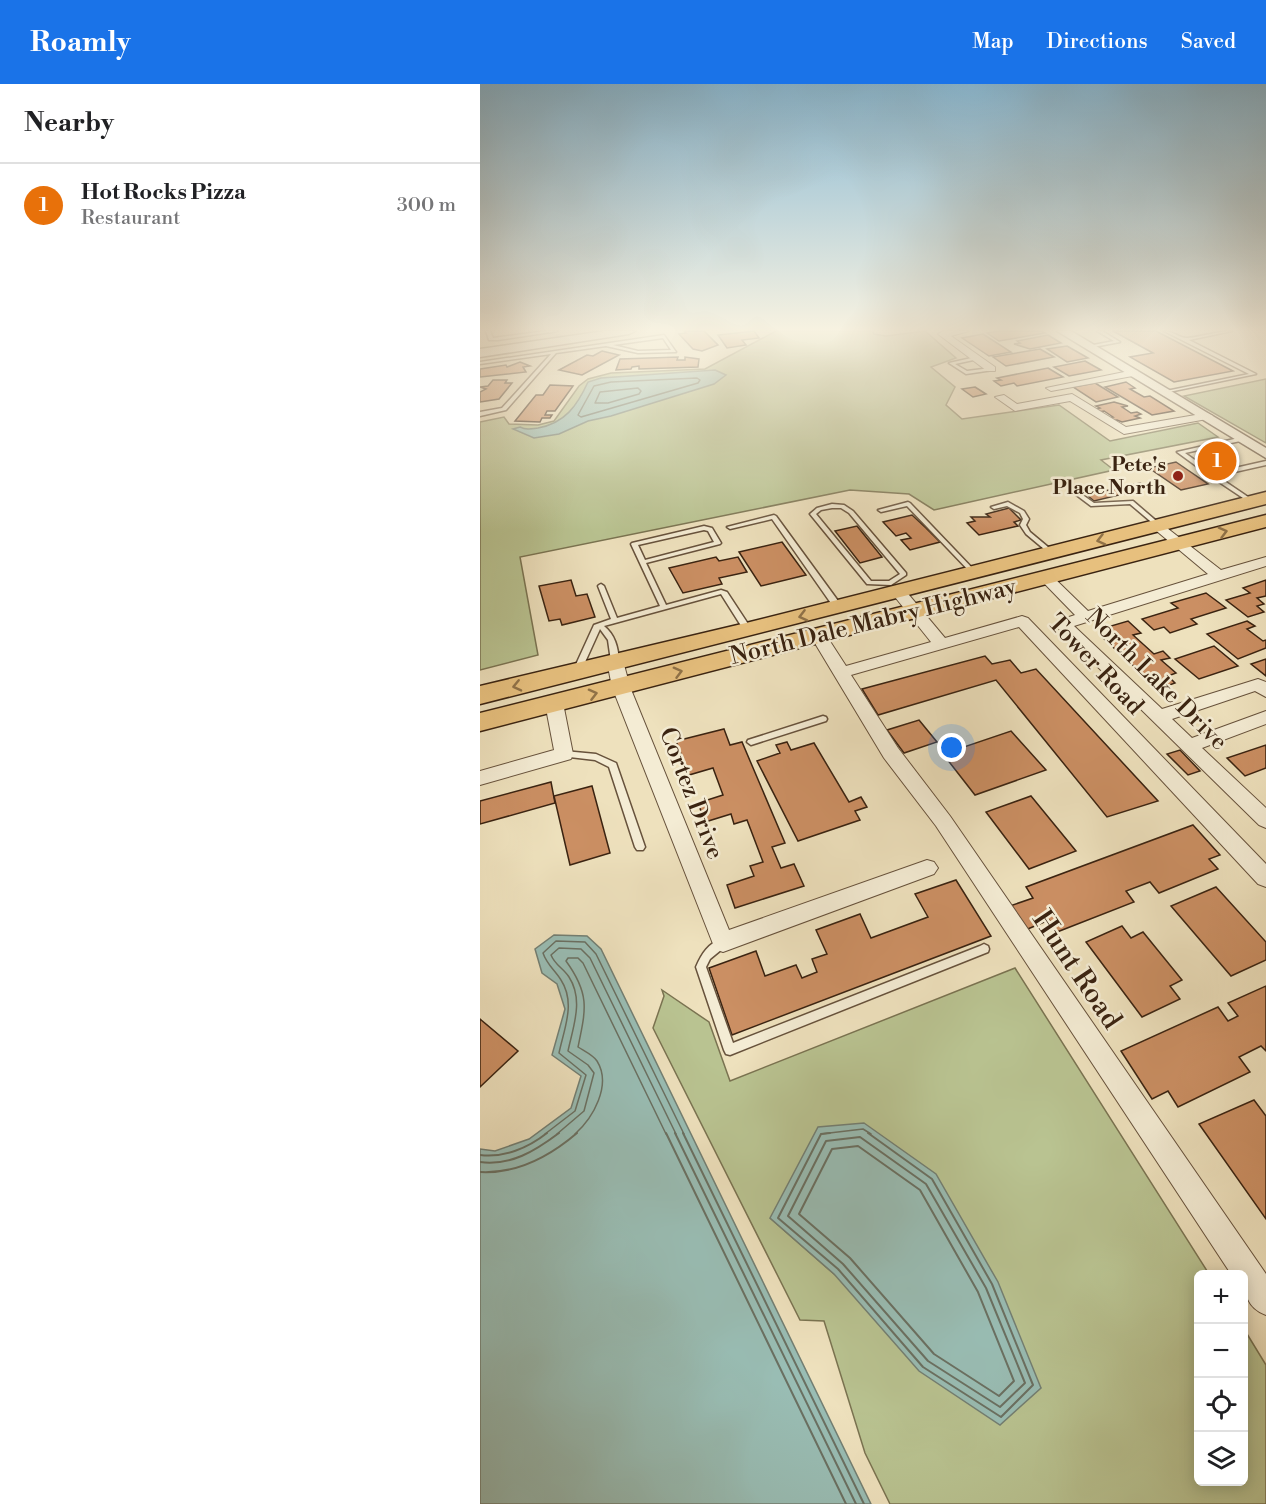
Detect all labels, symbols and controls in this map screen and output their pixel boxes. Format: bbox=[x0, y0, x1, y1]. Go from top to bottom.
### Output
text: Roamly bbox=[30, 25, 131, 60]
text: Map bbox=[972, 29, 1014, 55]
text: Directions bbox=[1047, 29, 1148, 55]
text: Saved bbox=[1181, 29, 1236, 55]
text: Nearby bbox=[24, 107, 114, 139]
text: Hot Rocks Pizza bbox=[81, 179, 246, 206]
text: 1 bbox=[39, 193, 48, 218]
text: 300 m bbox=[397, 193, 456, 218]
text: Restaurant bbox=[81, 206, 180, 231]
pin: 1 bbox=[1198, 438, 1236, 484]
place label: Pete's Place North bbox=[1052, 453, 1167, 501]
marker: Pete's Place North bbox=[1171, 469, 1185, 483]
one-way arrow bbox=[1217, 527, 1227, 540]
one-way arrow bbox=[1097, 533, 1107, 545]
street label: North Dale Mabry Highway bbox=[727, 572, 1020, 672]
street label: North Lake Drive bbox=[1079, 602, 1234, 757]
street label: Tower Road bbox=[1041, 608, 1150, 722]
one-way arrow bbox=[799, 609, 809, 622]
one-way arrow bbox=[672, 667, 683, 679]
one-way arrow bbox=[512, 679, 522, 692]
one-way arrow bbox=[588, 688, 598, 701]
street label: Cortez Drive bbox=[652, 723, 730, 864]
your location bbox=[937, 733, 966, 762]
street label: Hunt Road bbox=[1024, 904, 1129, 1036]
map controls bbox=[1194, 1270, 1248, 1486]
button: + bbox=[1194, 1270, 1248, 1324]
button: − bbox=[1194, 1324, 1248, 1378]
button: locate bbox=[1194, 1378, 1248, 1432]
button: layers bbox=[1194, 1432, 1248, 1486]

